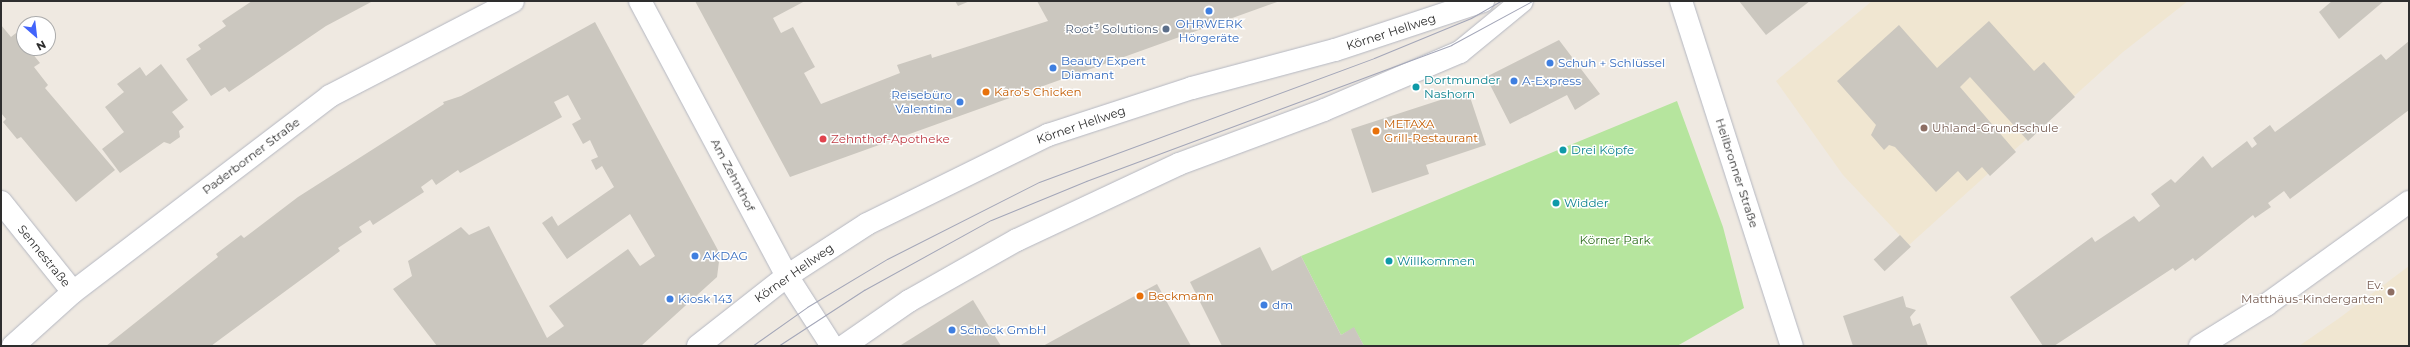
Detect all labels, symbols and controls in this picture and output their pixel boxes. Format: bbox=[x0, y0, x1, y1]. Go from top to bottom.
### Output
marker: OHRWERK Hörgeräte bbox=[1204, 6, 1214, 16]
street label: Körner Hellweg bbox=[1345, 11, 1437, 53]
north arrow bbox=[16, 16, 56, 56]
place label: OHRWERK Hörgeräte bbox=[1176, 17, 1242, 45]
place label: Root³ Solutions bbox=[1065, 22, 1158, 36]
marker: Root³ Solutions bbox=[1161, 24, 1171, 34]
text: N bbox=[34, 37, 48, 54]
place label: Beauty Expert Diamant bbox=[1061, 54, 1146, 82]
place label: Schuh + Schlüssel bbox=[1558, 56, 1665, 70]
marker: Schuh + Schlüssel bbox=[1545, 58, 1555, 68]
marker: Beauty Expert Diamant bbox=[1048, 63, 1058, 73]
place label: Dortmunder Nashorn bbox=[1424, 73, 1500, 101]
place label: A-Express bbox=[1522, 74, 1581, 88]
marker: A-Express bbox=[1509, 76, 1519, 86]
marker: Dortmunder Nashorn bbox=[1411, 82, 1421, 92]
place label: Karo's Chicken bbox=[994, 85, 1082, 99]
marker: Karo's Chicken bbox=[981, 87, 991, 97]
place label: Reisebüro Valentina bbox=[891, 88, 952, 116]
marker: Reisebüro Valentina bbox=[955, 97, 965, 107]
street label: Körner Hellweg bbox=[1035, 103, 1127, 147]
street label: Paderborner Straße bbox=[199, 115, 303, 197]
place label: METAXA Grill-Restaurant bbox=[1384, 117, 1478, 145]
street label: Heilbronner Straße bbox=[1713, 117, 1761, 229]
place label: Uhland-Grundschule bbox=[1932, 121, 2058, 135]
marker: Uhland-Grundschule bbox=[1919, 123, 1929, 133]
marker: METAXA Grill-Restaurant bbox=[1371, 126, 1381, 136]
place label: Zehnthof-Apotheke bbox=[831, 132, 950, 146]
marker: Zehnthof-Apotheke bbox=[818, 134, 828, 144]
street label: Am Zehnthof bbox=[708, 136, 758, 214]
place label: Drei Köpfe bbox=[1571, 143, 1634, 157]
marker: Drei Köpfe bbox=[1558, 145, 1568, 155]
place label: Widder bbox=[1564, 196, 1609, 210]
marker: Widder bbox=[1551, 198, 1561, 208]
street label: Sennestraße bbox=[15, 222, 73, 290]
park label: Körner Park bbox=[1579, 233, 1651, 247]
street label: Körner Hellweg bbox=[752, 240, 836, 306]
place label: AKDAG bbox=[703, 249, 748, 263]
marker: AKDAG bbox=[690, 251, 700, 261]
place label: Willkommen bbox=[1397, 254, 1475, 268]
marker: Willkommen bbox=[1384, 256, 1394, 266]
place label: Ev. Matthäus-Kindergarten bbox=[2241, 278, 2383, 306]
marker: Ev. Matthäus-Kindergarten bbox=[2386, 287, 2396, 297]
place label: Beckmann bbox=[1148, 289, 1214, 303]
marker: Beckmann bbox=[1135, 291, 1145, 301]
place label: Kiosk 143 bbox=[678, 292, 732, 306]
marker: Kiosk 143 bbox=[665, 294, 675, 304]
place label: dm bbox=[1272, 298, 1293, 312]
marker: dm bbox=[1259, 300, 1269, 310]
place label: Schock GmbH bbox=[960, 323, 1047, 337]
marker: Schock GmbH bbox=[947, 325, 957, 335]

